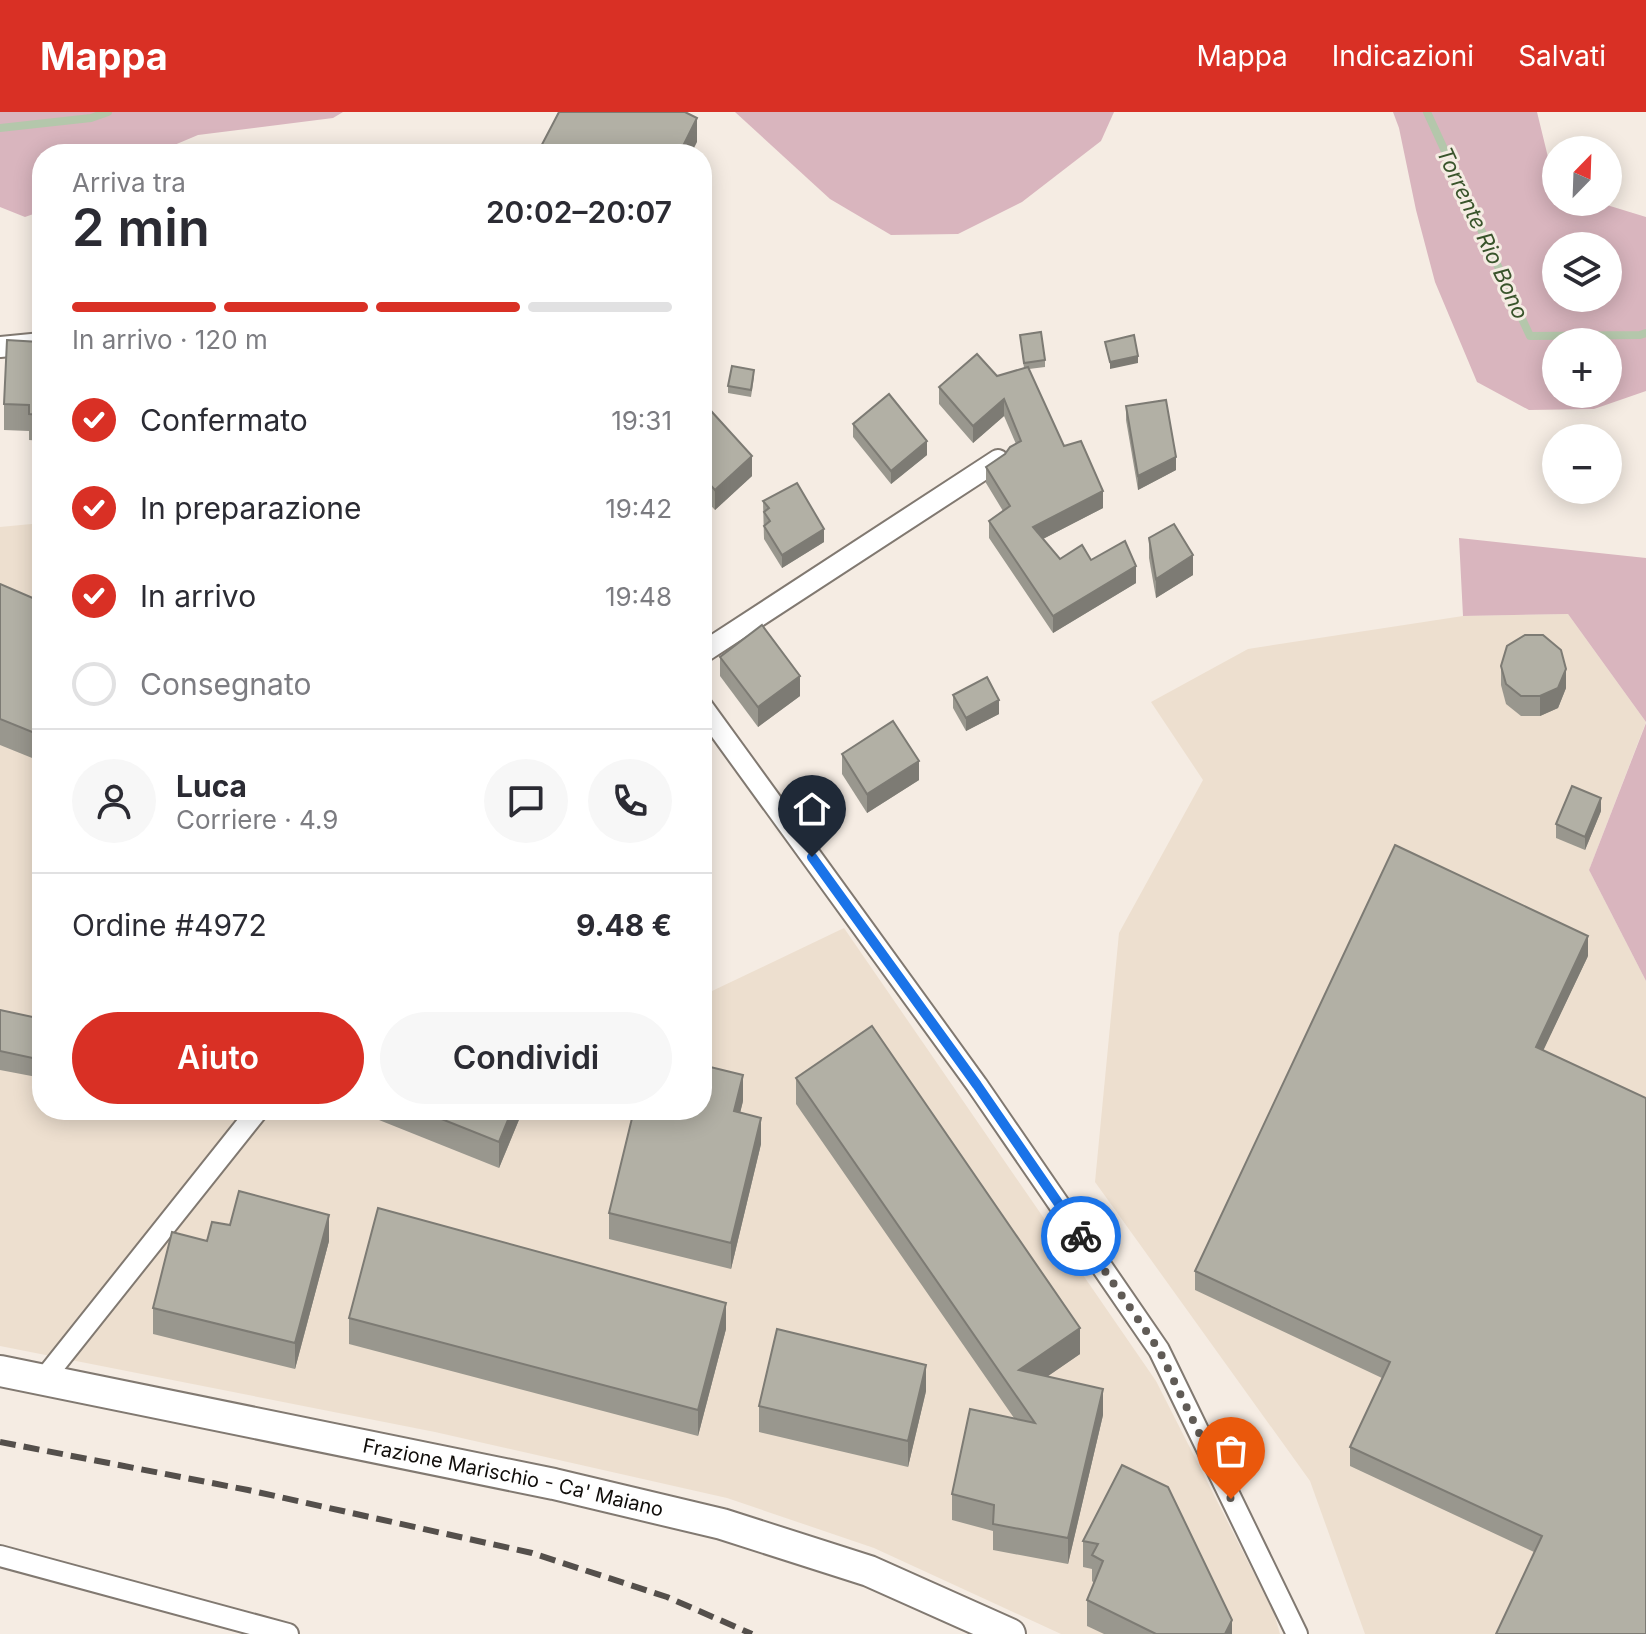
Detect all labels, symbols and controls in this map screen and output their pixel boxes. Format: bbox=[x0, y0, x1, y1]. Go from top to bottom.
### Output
text: Mappa bbox=[40, 33, 168, 79]
text: Mappa bbox=[1196, 39, 1288, 73]
text: Indicazioni bbox=[1332, 39, 1474, 73]
text: Salvati bbox=[1518, 39, 1606, 73]
north arrow bbox=[1542, 136, 1622, 216]
map controls bbox=[1542, 136, 1622, 504]
water label: Torrente Rio Bono bbox=[1432, 143, 1534, 323]
text: Arriva tra bbox=[72, 167, 186, 198]
text: 20:02–20:07 bbox=[486, 194, 672, 230]
text: 2 min bbox=[72, 196, 210, 259]
button: layers bbox=[1542, 232, 1622, 312]
text: In arrivo · 120 m bbox=[72, 324, 268, 355]
button: + bbox=[1542, 328, 1622, 408]
icon: check bbox=[72, 398, 116, 442]
text: Confermato bbox=[140, 402, 308, 438]
text: 19:31 bbox=[611, 405, 672, 436]
button: − bbox=[1542, 424, 1622, 504]
icon: check bbox=[72, 486, 116, 530]
text: In preparazione bbox=[140, 490, 362, 526]
text: 19:42 bbox=[605, 493, 672, 524]
icon: check bbox=[72, 574, 116, 618]
text: In arrivo bbox=[140, 578, 256, 614]
text: 19:48 bbox=[605, 581, 672, 612]
text: Consegnato bbox=[140, 666, 311, 702]
button: person bbox=[72, 759, 156, 843]
button: chat bbox=[484, 759, 568, 843]
button: phone bbox=[588, 759, 672, 843]
text: Luca bbox=[176, 768, 247, 804]
pin bbox=[778, 775, 846, 857]
icon: home bbox=[790, 787, 834, 831]
text: Corriere · 4.9 bbox=[176, 804, 338, 835]
text: Ordine #4972 bbox=[72, 907, 267, 943]
text: 9.48 € bbox=[576, 907, 672, 943]
button: Aiuto bbox=[72, 1012, 364, 1104]
button: Condividi bbox=[380, 1012, 672, 1104]
courier bbox=[1041, 1196, 1121, 1276]
icon: bike bbox=[1059, 1214, 1103, 1258]
pin bbox=[1197, 1417, 1265, 1499]
icon: bag bbox=[1209, 1429, 1253, 1473]
street label: Frazione Marischio - Ca' Maiano bbox=[361, 1433, 666, 1522]

